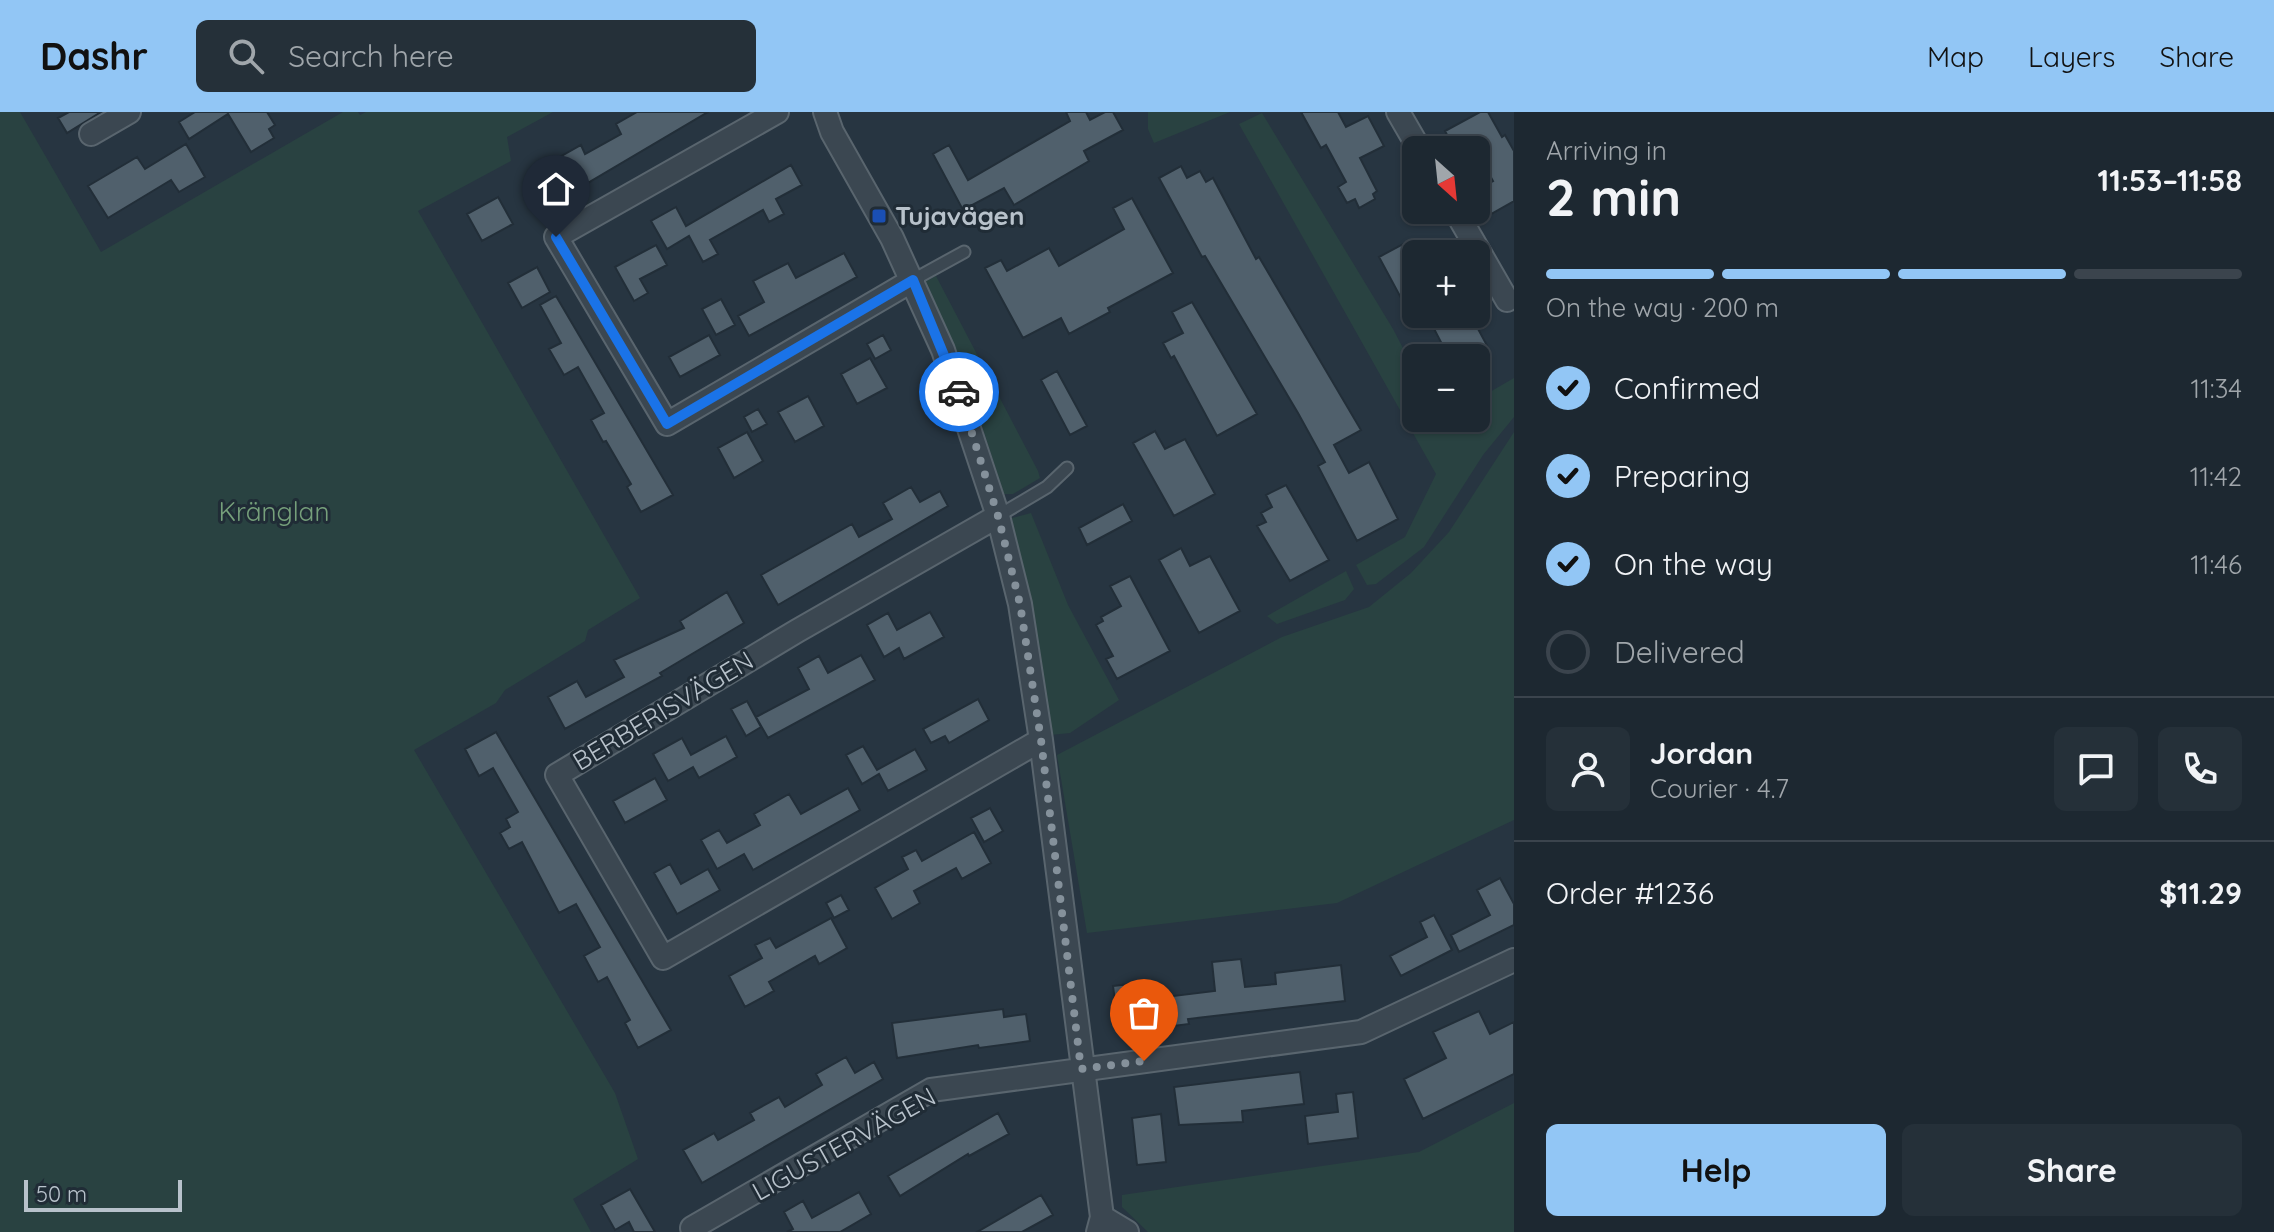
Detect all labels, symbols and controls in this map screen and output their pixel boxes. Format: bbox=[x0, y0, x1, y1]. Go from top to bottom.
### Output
search box bbox=[196, 20, 756, 92]
text: Dashr bbox=[40, 32, 148, 80]
icon: search bbox=[224, 34, 268, 78]
text: Search here bbox=[288, 37, 454, 75]
text: Map bbox=[1927, 39, 1984, 74]
text: Layers bbox=[2028, 39, 2115, 74]
text: Share bbox=[2159, 39, 2234, 74]
text: Arriving in bbox=[1546, 134, 1667, 167]
north arrow bbox=[1402, 136, 1490, 224]
map controls bbox=[1402, 136, 1490, 432]
pin bbox=[522, 155, 590, 237]
text: 11:53–11:58 bbox=[2098, 161, 2242, 199]
text: 2 min bbox=[1546, 164, 1681, 229]
icon: home bbox=[534, 167, 578, 211]
place label: Tujavägen bbox=[895, 199, 1024, 232]
marker: Tujavägen bbox=[870, 207, 888, 225]
button: + bbox=[1402, 240, 1490, 328]
text: On the way · 200 m bbox=[1546, 291, 1779, 324]
button: − bbox=[1402, 344, 1490, 432]
courier bbox=[919, 352, 999, 432]
icon: check bbox=[1546, 366, 1590, 410]
text: Confirmed bbox=[1614, 369, 1760, 407]
icon: car bbox=[937, 370, 981, 414]
text: 11:34 bbox=[2191, 372, 2242, 405]
icon: check bbox=[1546, 454, 1590, 498]
text: Preparing bbox=[1614, 457, 1750, 495]
text: 11:42 bbox=[2190, 460, 2242, 493]
park label: Kränglan bbox=[219, 495, 329, 528]
icon: check bbox=[1546, 542, 1590, 586]
text: On the way bbox=[1614, 545, 1773, 583]
text: 11:46 bbox=[2190, 548, 2242, 581]
text: Delivered bbox=[1614, 633, 1745, 671]
street label: BERBERISVÄGEN bbox=[566, 644, 759, 778]
button: person bbox=[1546, 727, 1630, 811]
button: chat bbox=[2054, 727, 2138, 811]
button: phone bbox=[2158, 727, 2242, 811]
text: Jordan bbox=[1650, 734, 1753, 772]
text: Courier · 4.7 bbox=[1650, 772, 1789, 805]
text: Order #1236 bbox=[1546, 874, 1714, 912]
text: $11.29 bbox=[2159, 874, 2242, 912]
pin bbox=[1110, 979, 1178, 1061]
icon: bag bbox=[1122, 991, 1166, 1035]
street label: LIGUSTERVÄGEN bbox=[746, 1080, 941, 1208]
button: Help bbox=[1546, 1124, 1886, 1216]
button: Share bbox=[1902, 1124, 2242, 1216]
scale bar bbox=[24, 1176, 182, 1212]
text: 50 m bbox=[36, 1180, 87, 1208]

